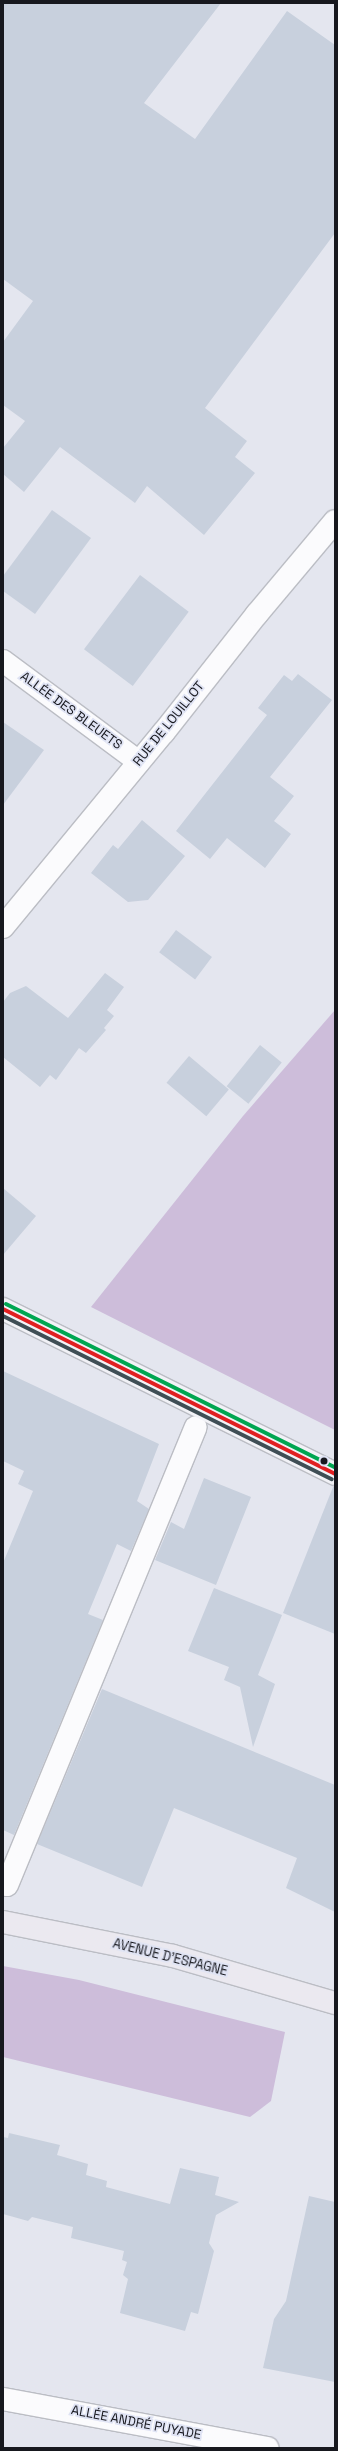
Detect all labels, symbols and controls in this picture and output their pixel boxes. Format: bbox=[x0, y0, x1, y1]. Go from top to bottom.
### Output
street label: ALLÉE DES BLEUETS bbox=[17, 669, 125, 753]
street label: RUE DE LOUILLOT bbox=[130, 679, 208, 769]
unlabelled marker bbox=[319, 1456, 329, 1466]
street label: AVENUE D'ESPAGNE bbox=[111, 1936, 229, 1980]
street label: ALLÉE ANDRÉ PUYADE bbox=[70, 2403, 202, 2443]

